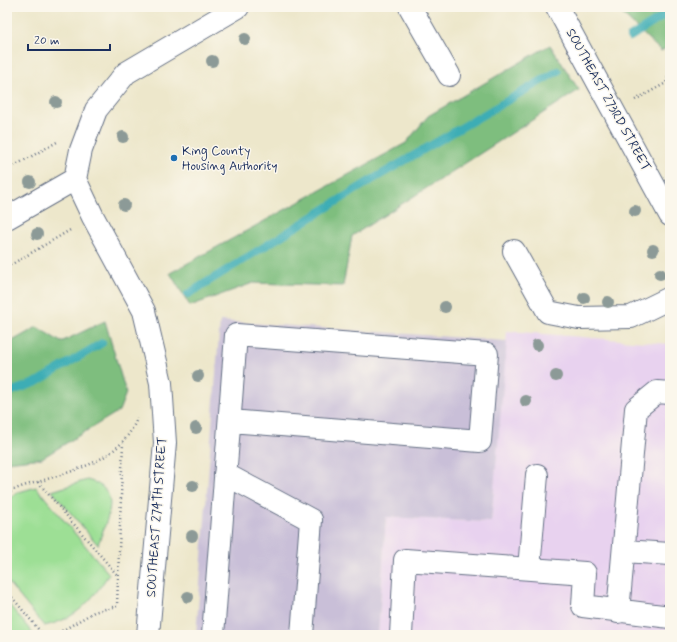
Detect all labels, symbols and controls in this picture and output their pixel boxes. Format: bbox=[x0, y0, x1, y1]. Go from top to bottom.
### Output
scale bar bbox=[28, 26, 110, 52]
street label: SOUTHEAST 273RD STREET bbox=[562, 26, 654, 174]
text: 20 m bbox=[34, 33, 60, 49]
place label: King County Housing Authority bbox=[182, 143, 277, 175]
marker: King County Housing Authority bbox=[169, 153, 179, 163]
street label: SOUTHEAST 274TH STREET bbox=[143, 436, 171, 598]

